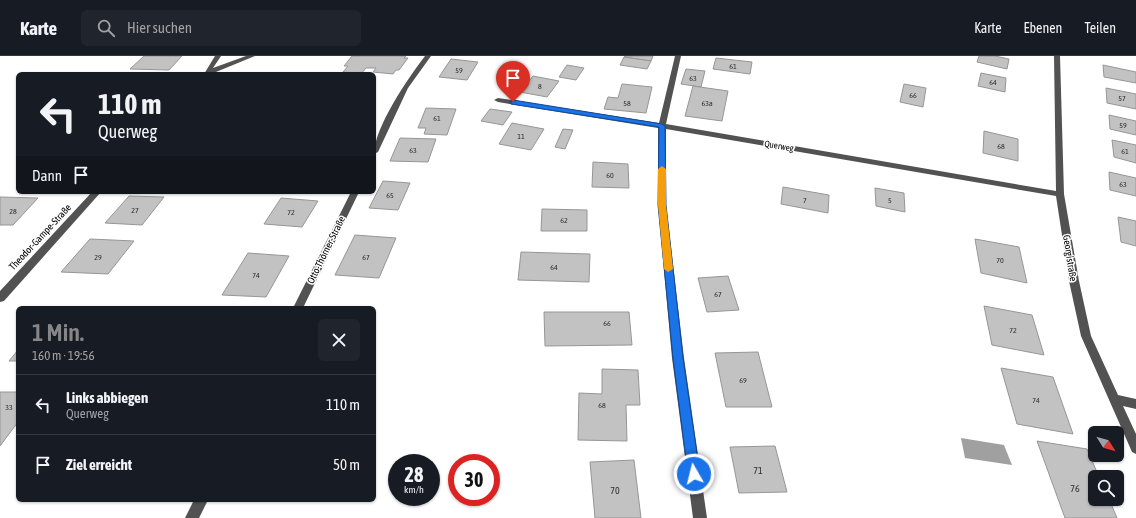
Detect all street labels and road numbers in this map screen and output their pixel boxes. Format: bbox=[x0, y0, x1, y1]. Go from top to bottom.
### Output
street label: Querweg bbox=[764, 139, 795, 154]
street label: Theodor-Gampe-Straße bbox=[7, 202, 74, 272]
street label: Otto-Thörner-Straße bbox=[305, 214, 347, 285]
street label: Georgistraße bbox=[1061, 234, 1079, 282]

